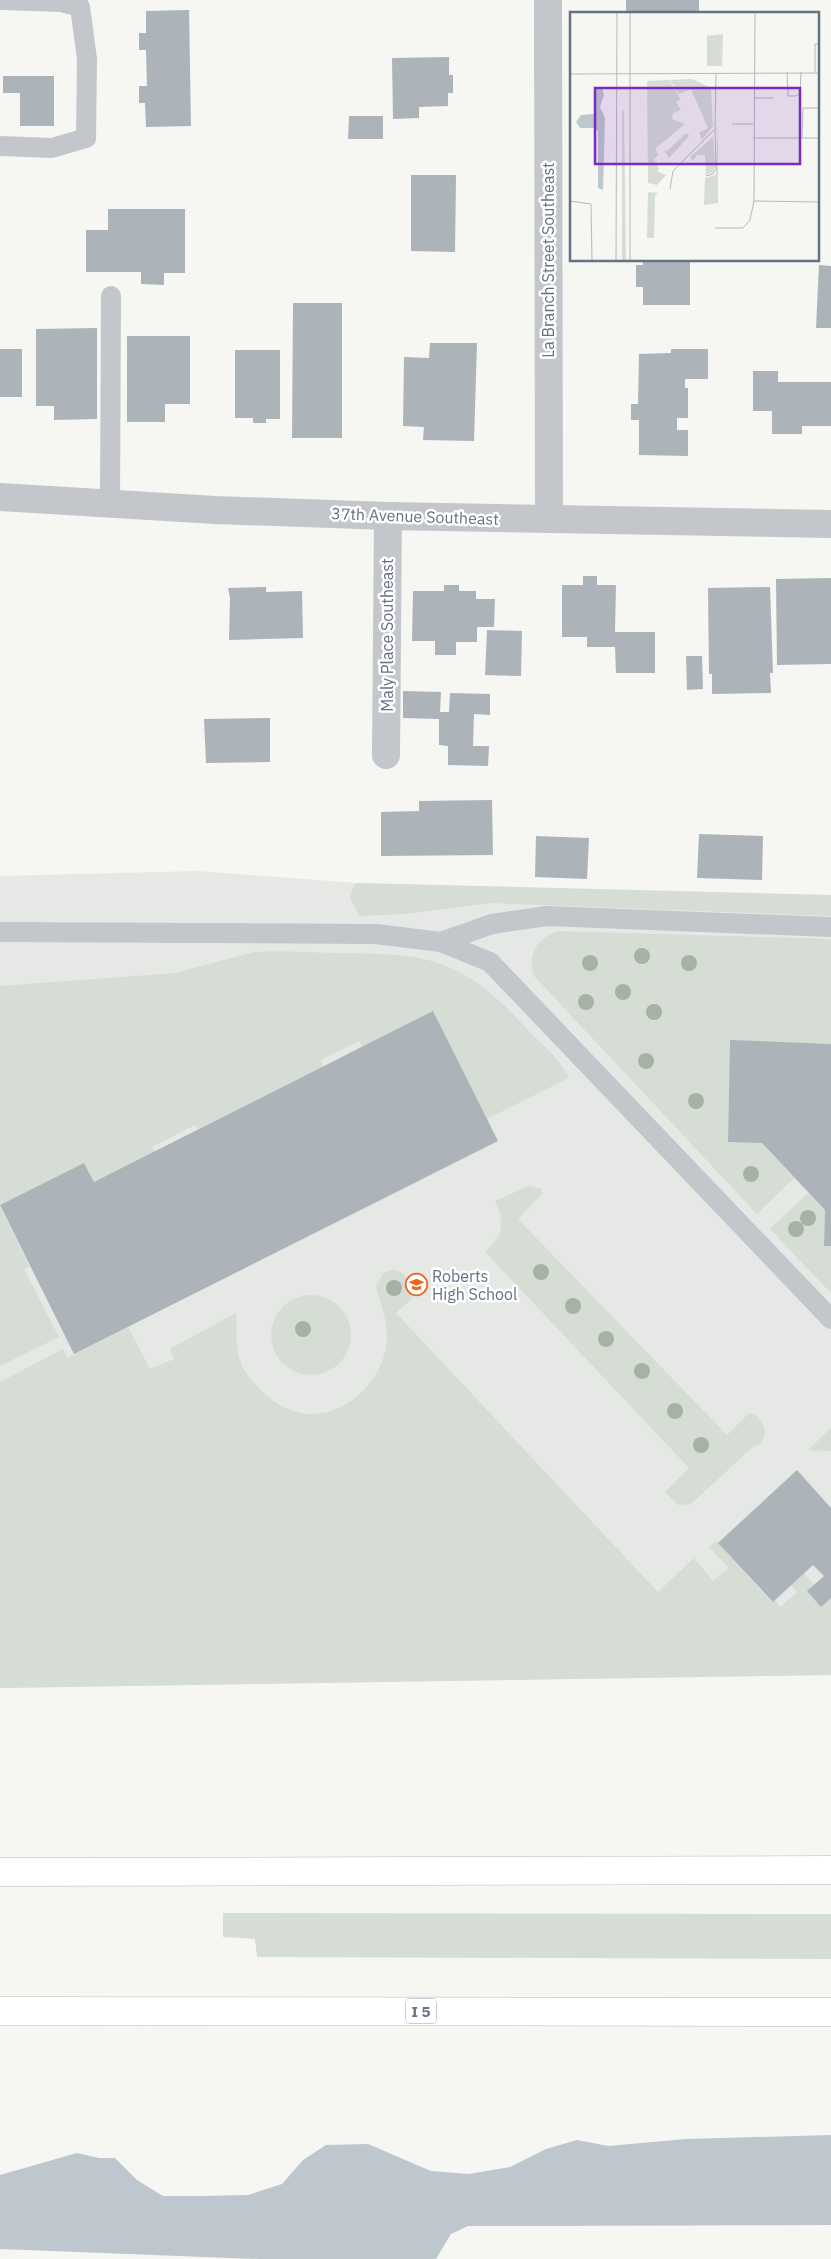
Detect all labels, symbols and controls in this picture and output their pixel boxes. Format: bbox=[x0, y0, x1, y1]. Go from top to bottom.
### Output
inset map bbox=[570, 12, 818, 261]
street label: La Branch Street Southeast bbox=[538, 162, 558, 358]
street label: 37th Avenue Southeast bbox=[331, 503, 499, 529]
street label: Maly Place Southeast bbox=[377, 558, 397, 712]
place label: Roberts High School bbox=[432, 1266, 517, 1304]
school or university icon: Roberts High School bbox=[404, 1273, 428, 1297]
road number: I 5 bbox=[406, 1998, 436, 2024]

